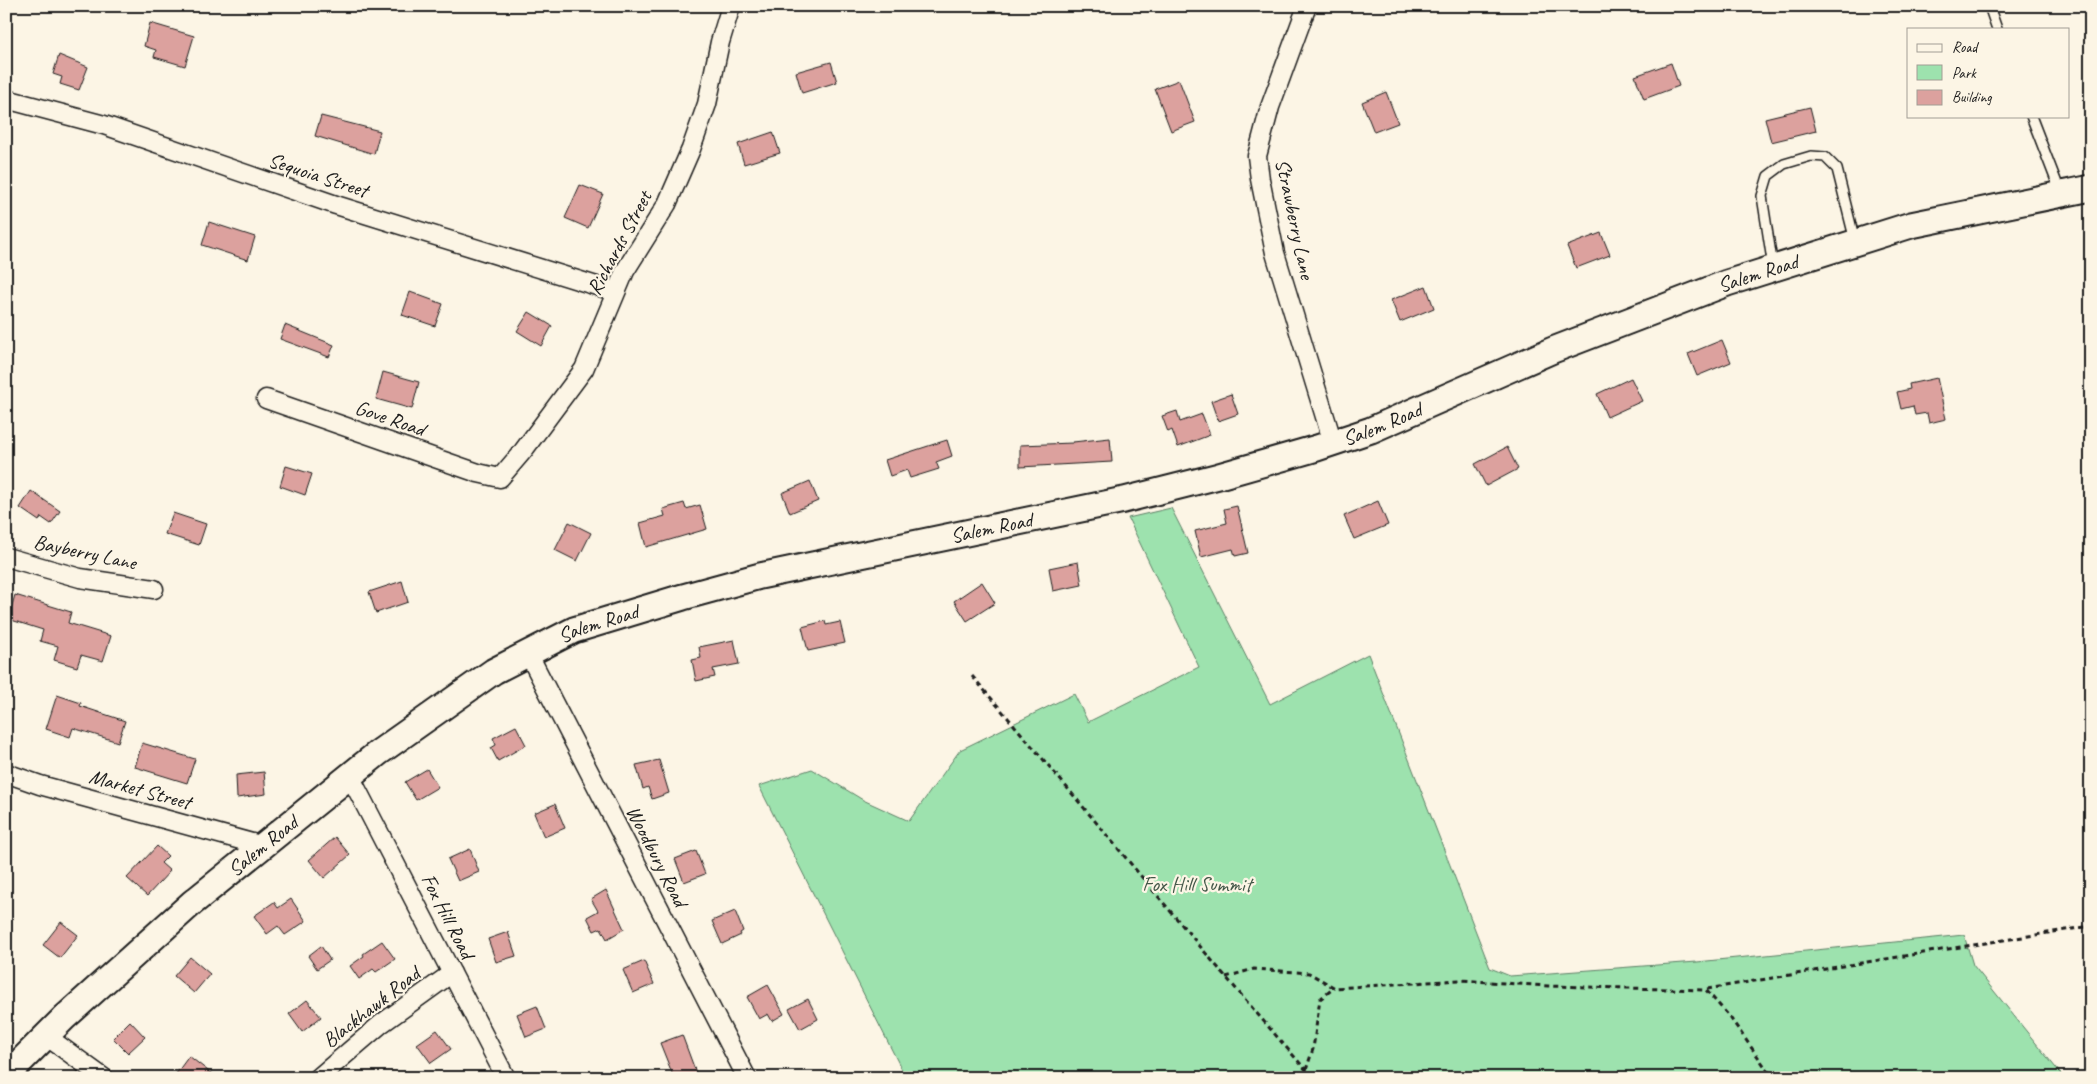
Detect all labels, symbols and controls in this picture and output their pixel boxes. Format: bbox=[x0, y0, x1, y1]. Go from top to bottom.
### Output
legend bbox=[1907, 28, 2070, 118]
text: Road bbox=[1952, 38, 1979, 57]
text: Park bbox=[1952, 64, 1977, 83]
text: Building bbox=[1952, 88, 1992, 107]
street label: Sequoia Street bbox=[265, 147, 374, 204]
street label: Strawberry Lane bbox=[1270, 156, 1321, 284]
street label: Richards Street bbox=[581, 185, 658, 299]
street label: Salem Road bbox=[1714, 248, 1804, 298]
street label: Gove Road bbox=[352, 394, 432, 443]
street label: Salem Road bbox=[1340, 395, 1428, 451]
street label: Salem Road bbox=[948, 506, 1037, 549]
street label: Bayberry Lane bbox=[31, 528, 141, 576]
street label: Salem Road bbox=[553, 598, 644, 649]
street label: Market Street bbox=[86, 763, 197, 816]
street label: Woodbury Road bbox=[620, 801, 695, 914]
street label: Salem Road bbox=[222, 808, 305, 882]
street label: Fox Hill Road bbox=[416, 869, 482, 966]
park label: Fox Hill Summit bbox=[1142, 871, 1255, 897]
street label: Blackhawk Road bbox=[317, 959, 428, 1053]

